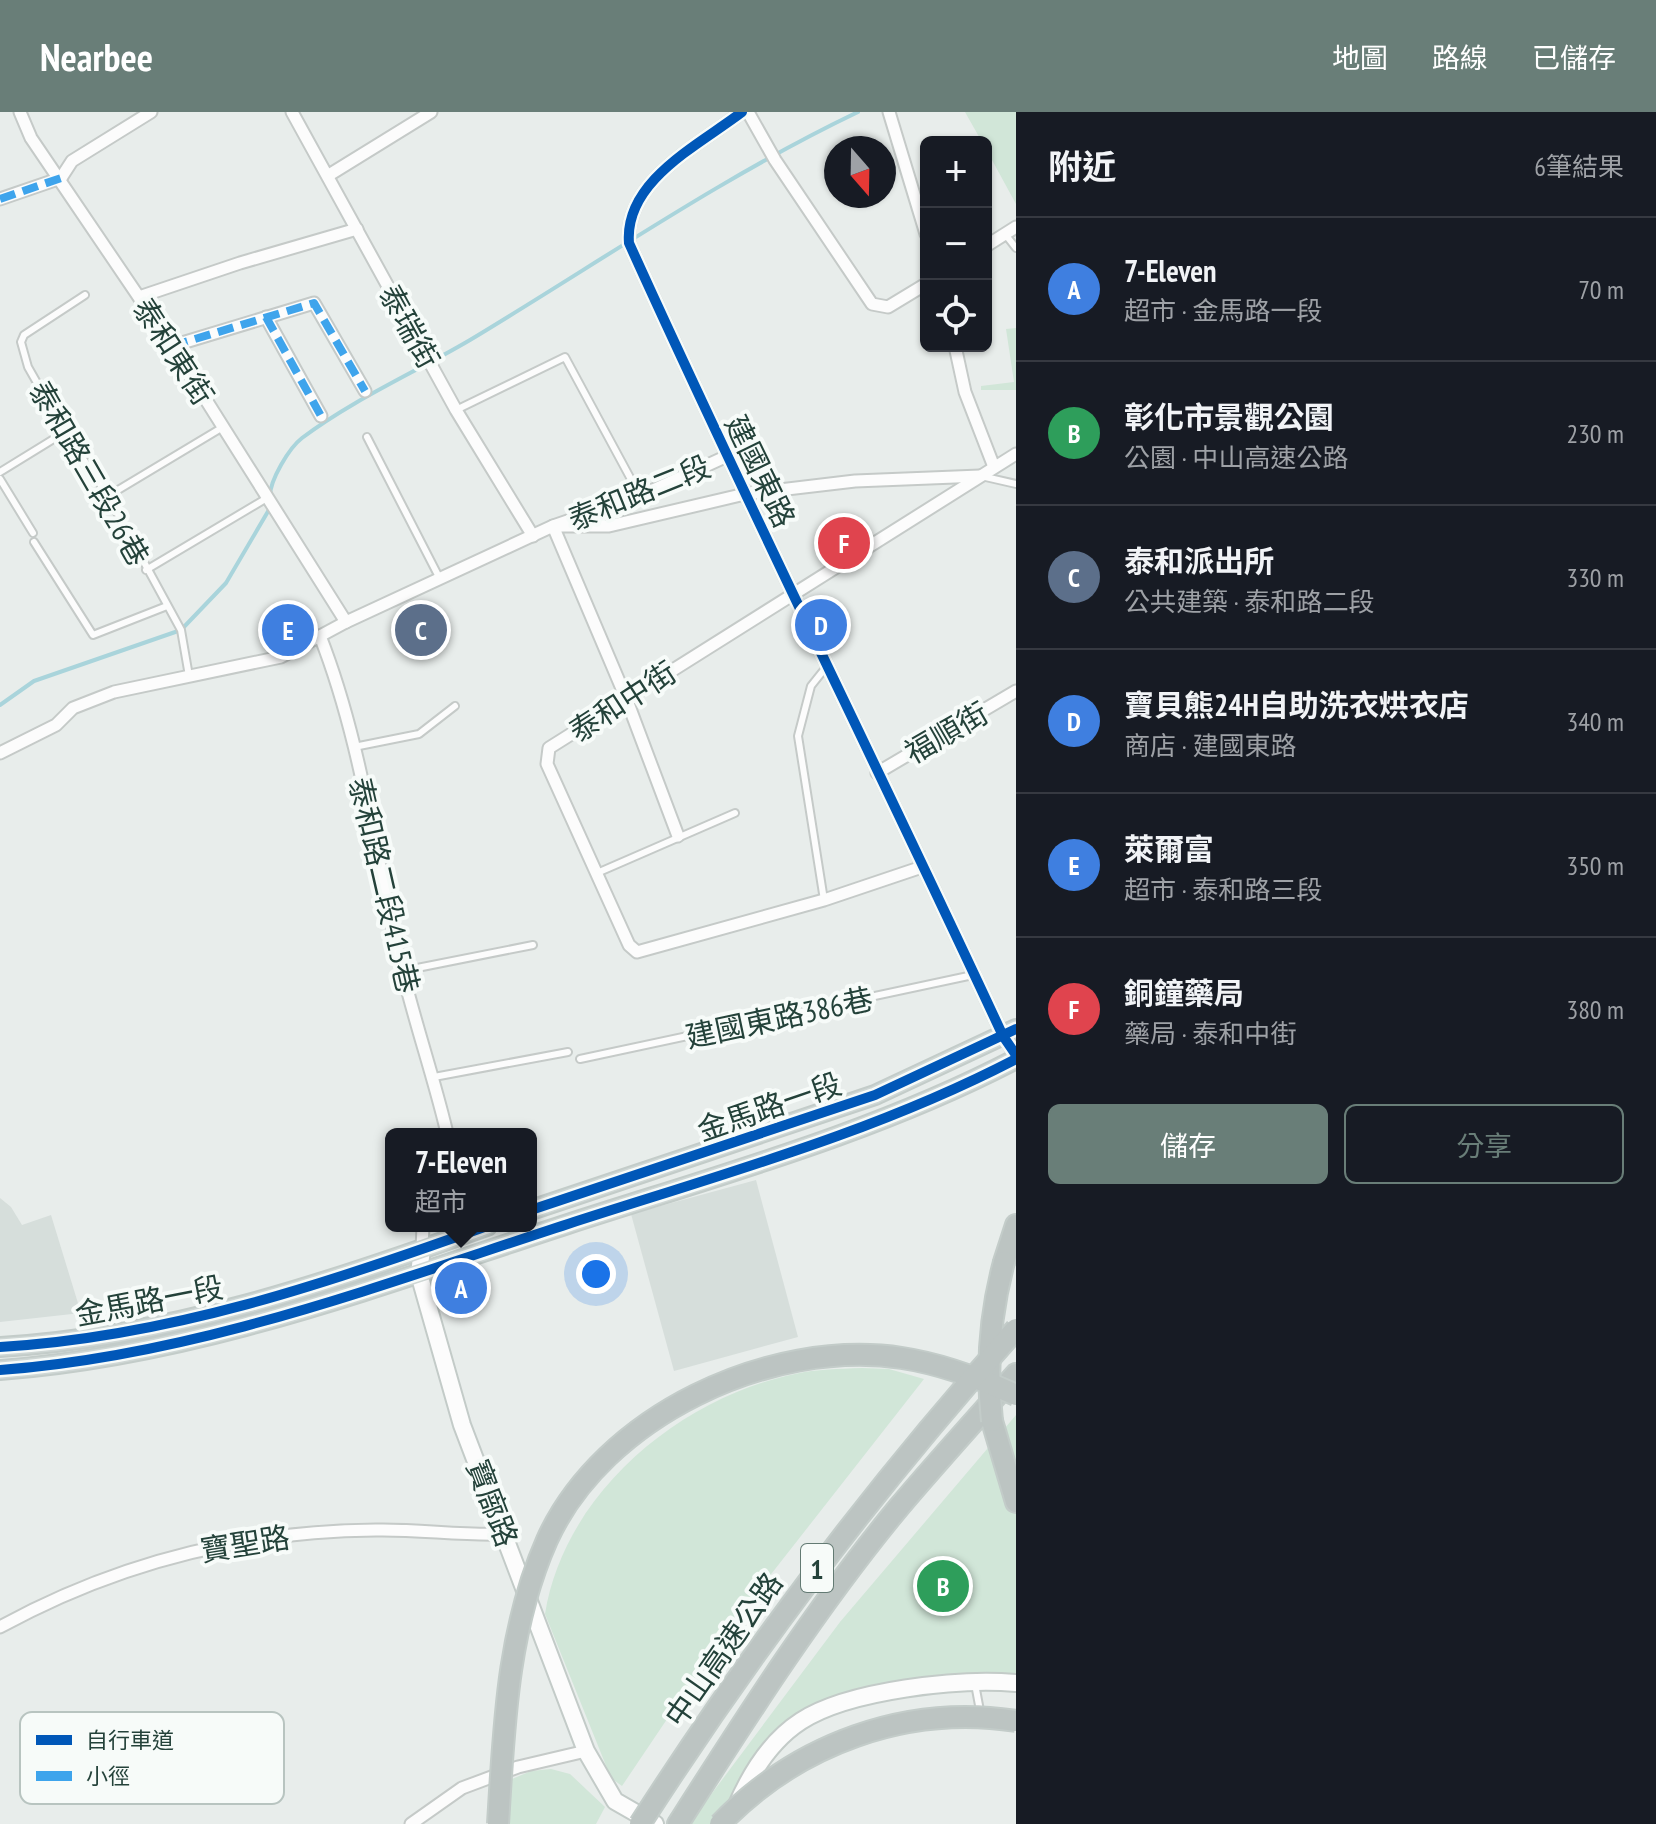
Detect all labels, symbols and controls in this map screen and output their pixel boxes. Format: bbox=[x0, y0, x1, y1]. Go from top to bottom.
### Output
text: Nearbee bbox=[40, 32, 153, 81]
text: 地圖 bbox=[1332, 39, 1388, 76]
text: 路線 bbox=[1432, 39, 1488, 76]
text: 已儲存 bbox=[1532, 39, 1616, 76]
north arrow bbox=[824, 136, 896, 208]
map controls bbox=[920, 136, 992, 352]
button: + bbox=[920, 136, 992, 208]
text: 附近 bbox=[1048, 144, 1116, 188]
text: 6筆結果 bbox=[1534, 150, 1624, 183]
button: − bbox=[920, 208, 992, 280]
text: 7-Eleven bbox=[1124, 251, 1217, 290]
text: A bbox=[1067, 273, 1081, 306]
text: 70 m bbox=[1578, 273, 1624, 306]
street label: 泰瑞街 bbox=[371, 277, 449, 375]
button: locate bbox=[920, 280, 992, 352]
street label: 泰和東街 bbox=[125, 290, 223, 412]
text: 超市 · 金馬路一段 bbox=[1124, 294, 1323, 327]
street label: 泰和路三段26巷 bbox=[21, 374, 159, 572]
text: 彰化市景觀公園 bbox=[1124, 397, 1334, 436]
street label: 建國東路 bbox=[717, 409, 805, 533]
text: B bbox=[1068, 417, 1080, 450]
text: 230 m bbox=[1566, 417, 1624, 450]
text: 公園 · 中山高速公路 bbox=[1124, 441, 1349, 474]
street label: 泰和路二段 bbox=[562, 446, 716, 538]
pin: F bbox=[818, 513, 870, 573]
text: 泰和派出所 bbox=[1124, 541, 1274, 580]
text: C bbox=[1068, 561, 1080, 594]
text: 330 m bbox=[1566, 561, 1624, 594]
text: 公共建築 · 泰和路二段 bbox=[1124, 585, 1375, 618]
pin: D bbox=[795, 595, 847, 655]
pin: E bbox=[262, 600, 314, 660]
pin: C bbox=[395, 600, 447, 660]
street label: 泰和中街 bbox=[561, 652, 683, 750]
text: 寶貝熊24H自助洗衣烘衣店 bbox=[1124, 685, 1469, 724]
street label: 福順街 bbox=[897, 693, 995, 771]
text: D bbox=[1067, 705, 1081, 738]
text: 340 m bbox=[1566, 705, 1624, 738]
text: 商店 · 建國東路 bbox=[1124, 729, 1297, 762]
street label: 泰和路二段415巷 bbox=[341, 773, 429, 997]
text: 萊爾富 bbox=[1124, 829, 1214, 868]
text: E bbox=[1068, 849, 1080, 882]
text: 350 m bbox=[1566, 849, 1624, 882]
text: 超市 · 泰和路三段 bbox=[1124, 873, 1323, 906]
text: 銅鐘藥局 bbox=[1124, 973, 1244, 1012]
street label: 建國東路386巷 bbox=[682, 978, 876, 1056]
text: F bbox=[1069, 993, 1079, 1026]
text: 380 m bbox=[1566, 993, 1624, 1026]
text: 藥局 · 泰和中街 bbox=[1124, 1017, 1297, 1050]
street label: 金馬路一段 bbox=[692, 1063, 846, 1149]
button: 儲存 bbox=[1048, 1104, 1328, 1184]
button: 分享 bbox=[1344, 1104, 1624, 1184]
popup bbox=[385, 1128, 537, 1232]
text: 7-Eleven bbox=[415, 1142, 507, 1181]
text: 超市 bbox=[415, 1185, 467, 1218]
your location bbox=[576, 1254, 616, 1294]
pin: A bbox=[435, 1258, 487, 1318]
street label: 金馬路一段 bbox=[72, 1267, 226, 1333]
street label: 寶廍路 bbox=[459, 1454, 527, 1552]
street label: 寶聖路 bbox=[198, 1517, 292, 1569]
road number: 1 bbox=[801, 1544, 833, 1592]
pin: B bbox=[917, 1556, 969, 1616]
street label: 中山高速公路 bbox=[655, 1564, 791, 1734]
legend bbox=[20, 1712, 284, 1804]
text: 自行車道 bbox=[86, 1726, 174, 1754]
text: 小徑 bbox=[86, 1762, 130, 1790]

